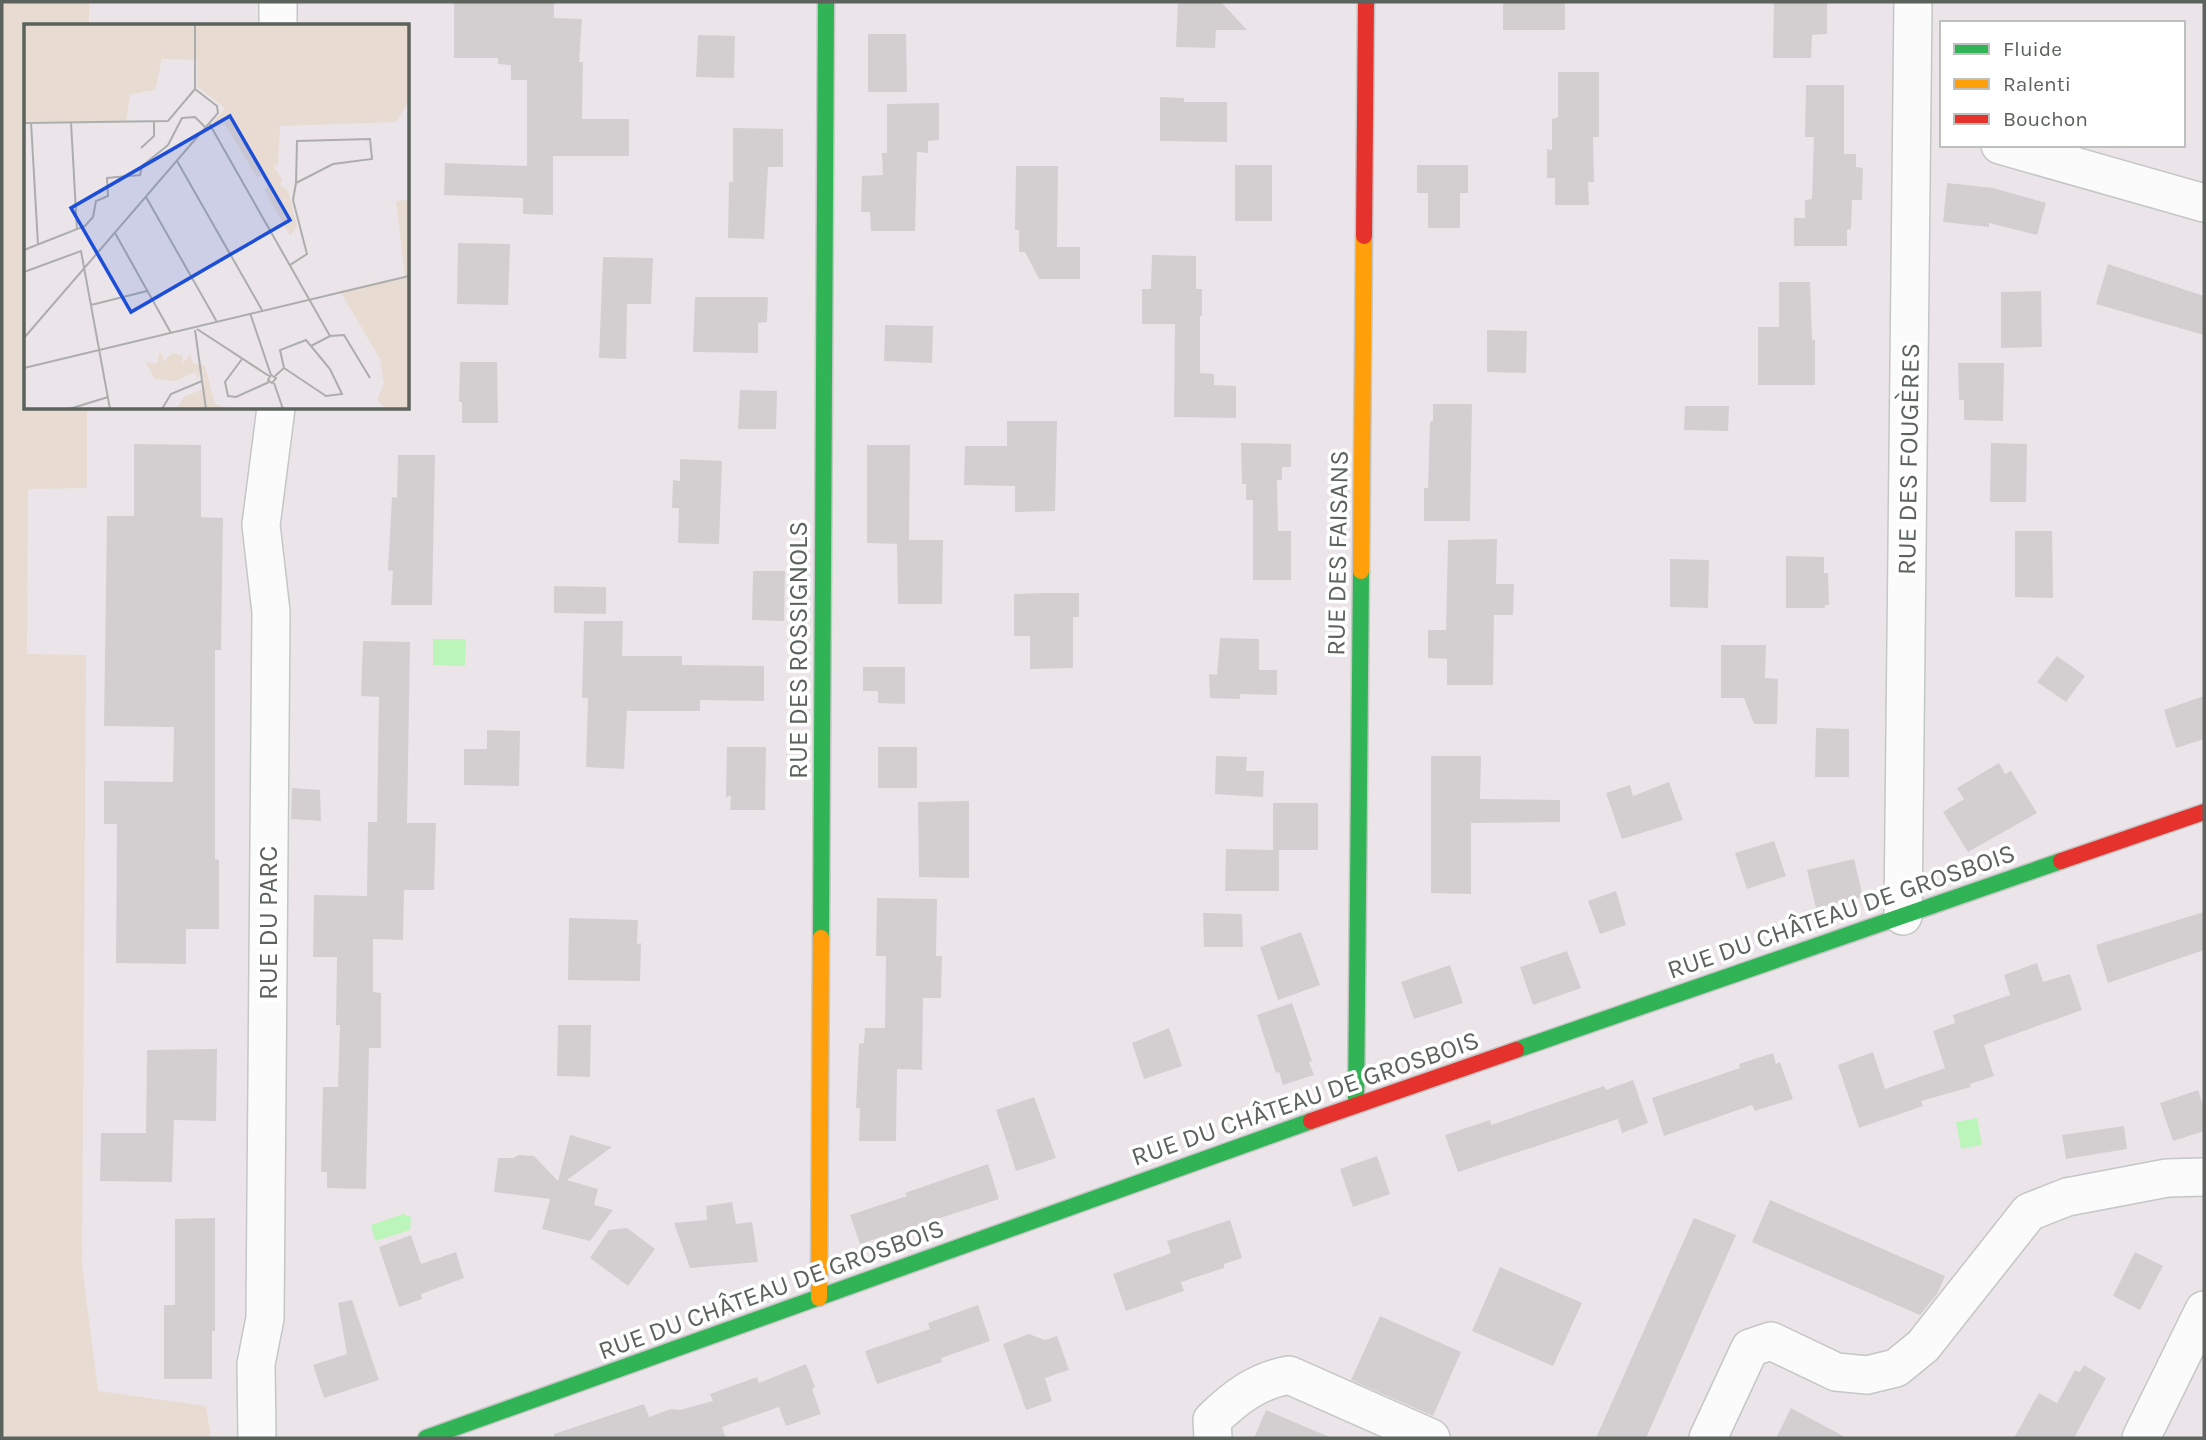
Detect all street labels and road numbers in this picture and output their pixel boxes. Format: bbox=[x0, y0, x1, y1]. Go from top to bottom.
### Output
street label: RUE DES FOUGÈRES bbox=[1890, 343, 1926, 575]
street label: RUE DES FAISANS bbox=[1320, 450, 1355, 656]
street label: RUE DES ROSSIGNOLS bbox=[783, 521, 814, 779]
street label: RUE DU CHÂTEAU DE GROSBOIS bbox=[1663, 837, 2019, 986]
street label: RUE DU PARC bbox=[253, 846, 284, 1000]
street label: RUE DU CHÂTEAU DE GROSBOIS bbox=[1127, 1024, 1483, 1173]
street label: RUE DU CHÂTEAU DE GROSBOIS bbox=[594, 1212, 948, 1367]

